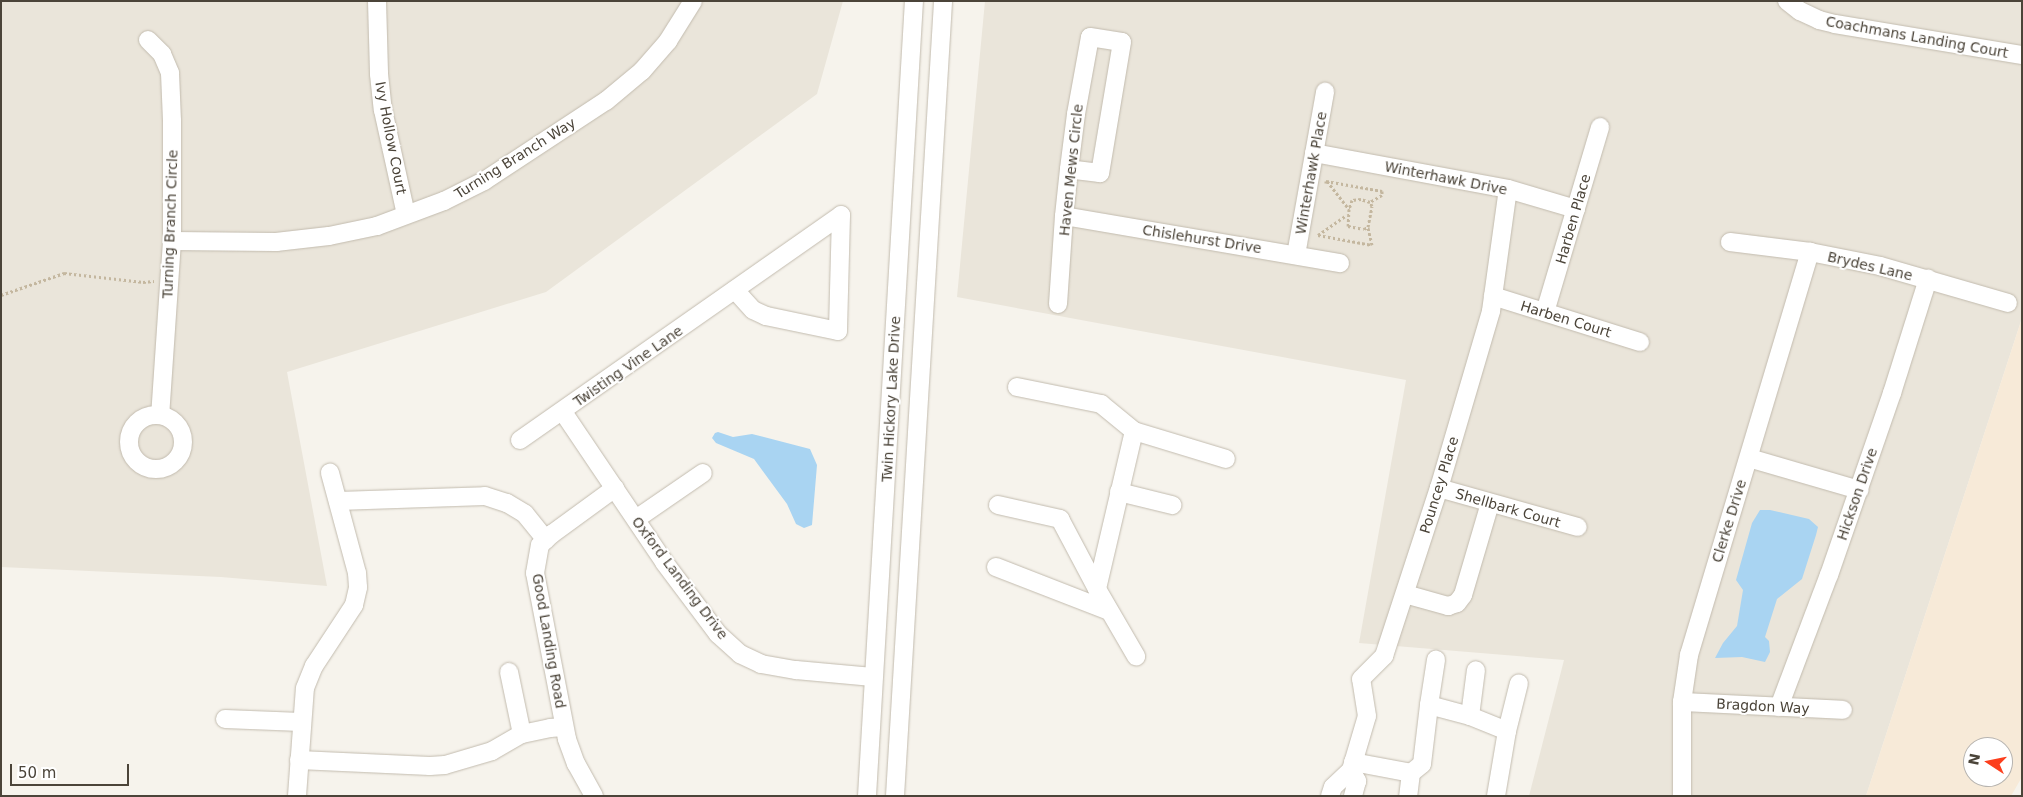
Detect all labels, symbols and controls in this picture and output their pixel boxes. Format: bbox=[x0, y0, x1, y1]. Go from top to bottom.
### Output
street label: Coachmans Landing Court bbox=[1824, 13, 2010, 61]
street label: Ivy Hollow Court bbox=[372, 80, 410, 196]
street label: Haven Mews Circle bbox=[1056, 103, 1086, 237]
street label: Winterhawk Place bbox=[1292, 110, 1330, 236]
street label: Turning Branch Way bbox=[451, 114, 579, 202]
street label: Turning Branch Circle bbox=[159, 149, 181, 299]
street label: Winterhawk Drive bbox=[1383, 158, 1509, 198]
street label: Harben Place bbox=[1552, 172, 1594, 266]
street label: Chislehurst Drive bbox=[1141, 221, 1263, 257]
street label: Brydes Lane bbox=[1826, 248, 1914, 284]
street label: Harben Court bbox=[1519, 297, 1613, 341]
street label: Twin Hickory Lake Drive bbox=[878, 316, 904, 482]
street label: Twisting Vine Lane bbox=[570, 322, 686, 410]
street label: Pouncey Place bbox=[1416, 434, 1462, 536]
street label: Hickson Drive bbox=[1833, 446, 1881, 542]
street label: Clerke Drive bbox=[1708, 477, 1750, 565]
street label: Shellbark Court bbox=[1454, 485, 1562, 531]
street label: Oxford Landing Drive bbox=[628, 513, 732, 643]
street label: Good Landing Road bbox=[529, 572, 569, 710]
street label: Bragdon Way bbox=[1716, 695, 1810, 717]
north arrow bbox=[1963, 737, 2013, 787]
text: N bbox=[1965, 752, 1983, 767]
scale bar bbox=[12, 754, 131, 786]
text: 50 m bbox=[18, 764, 56, 782]

